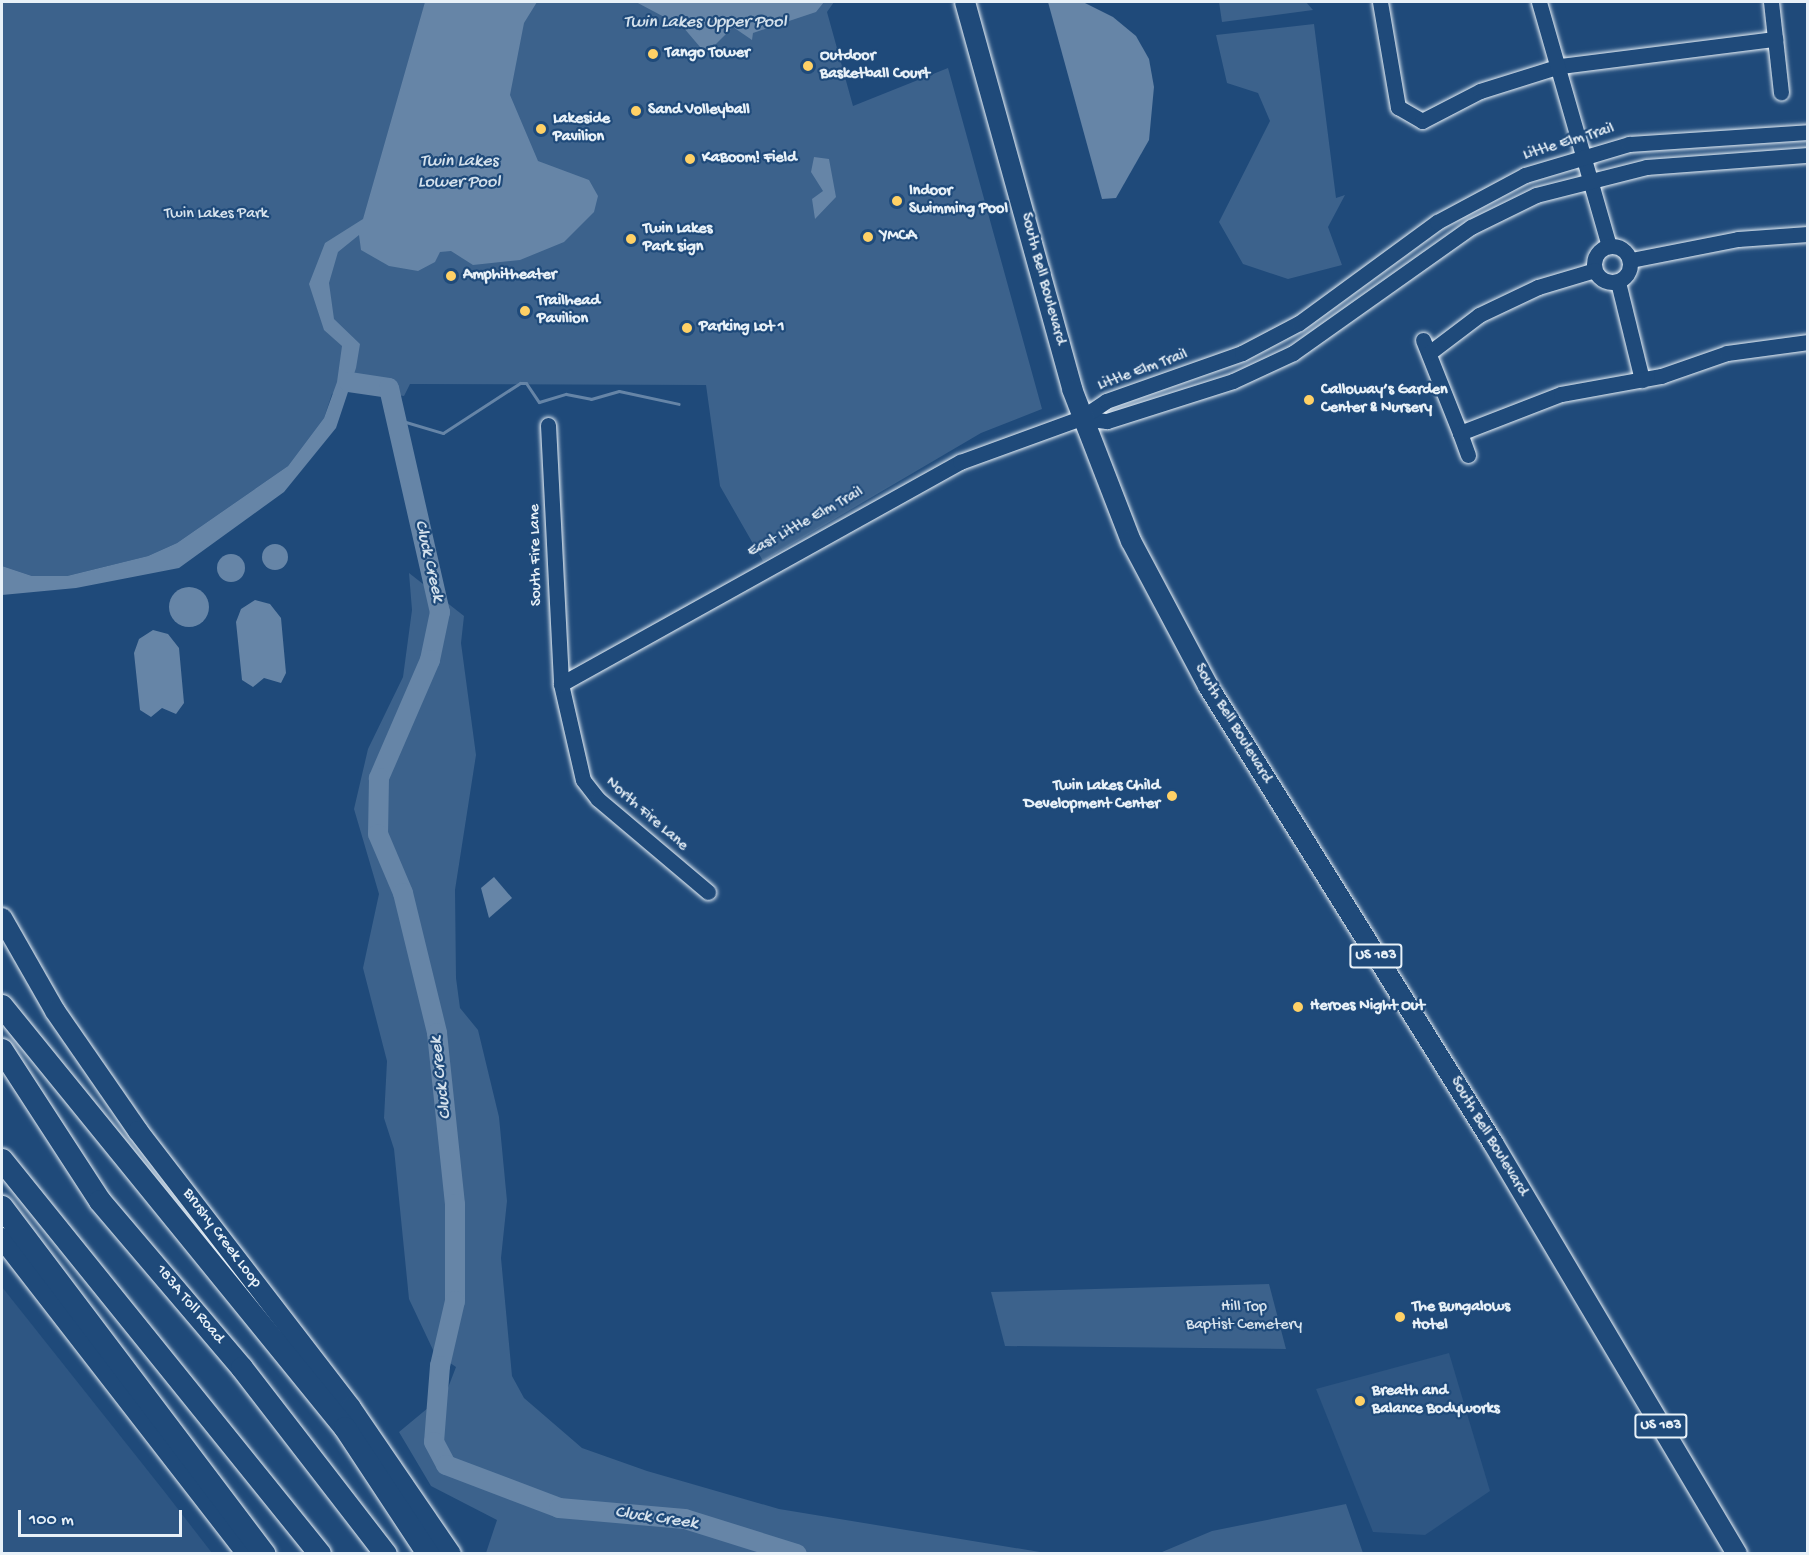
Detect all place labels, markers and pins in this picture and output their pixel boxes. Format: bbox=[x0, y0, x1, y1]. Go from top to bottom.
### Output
place label: Tango Tower bbox=[665, 44, 750, 64]
marker: Tango Tower bbox=[646, 47, 660, 61]
place label: Outdoor Basketball Court bbox=[820, 47, 930, 85]
marker: Outdoor Basketball Court bbox=[801, 59, 815, 73]
place label: Sand Volleyball bbox=[648, 101, 750, 121]
marker: Sand Volleyball bbox=[629, 104, 643, 118]
place label: Lakeside Pavilion bbox=[553, 110, 610, 148]
marker: Lakeside Pavilion bbox=[534, 122, 548, 136]
place label: KaBoom! Field bbox=[702, 149, 797, 169]
marker: KaBoom! Field bbox=[683, 152, 697, 166]
place label: Indoor Swimming Pool bbox=[909, 182, 1008, 220]
marker: Indoor Swimming Pool bbox=[890, 194, 904, 208]
place label: Twin Lakes Park sign bbox=[643, 220, 712, 258]
place label: YMCA bbox=[880, 227, 917, 247]
marker: YMCA bbox=[861, 230, 875, 244]
marker: Twin Lakes Park sign bbox=[624, 232, 638, 246]
place label: Amphitheater bbox=[463, 266, 556, 286]
marker: Amphitheater bbox=[444, 269, 458, 283]
place label: Trailhead Pavilion bbox=[537, 292, 600, 330]
marker: Trailhead Pavilion bbox=[518, 304, 532, 318]
place label: Parking Lot 1 bbox=[699, 318, 784, 338]
marker: Parking Lot 1 bbox=[680, 321, 694, 335]
place label: Calloway’s Garden Center & Nursery bbox=[1321, 381, 1448, 419]
marker: Calloway’s Garden Center & Nursery bbox=[1302, 393, 1316, 407]
place label: Twin Lakes Child Development Center bbox=[1024, 777, 1160, 815]
marker: Twin Lakes Child Development Center bbox=[1165, 789, 1179, 803]
place label: Heroes Night Out bbox=[1310, 997, 1425, 1017]
marker: Heroes Night Out bbox=[1291, 1000, 1305, 1014]
place label: The Bungalows Hotel bbox=[1412, 1298, 1510, 1336]
marker: The Bungalows Hotel bbox=[1393, 1310, 1407, 1324]
place label: Breath and Balance Bodyworks bbox=[1372, 1382, 1500, 1420]
marker: Breath and Balance Bodyworks bbox=[1353, 1394, 1367, 1408]

